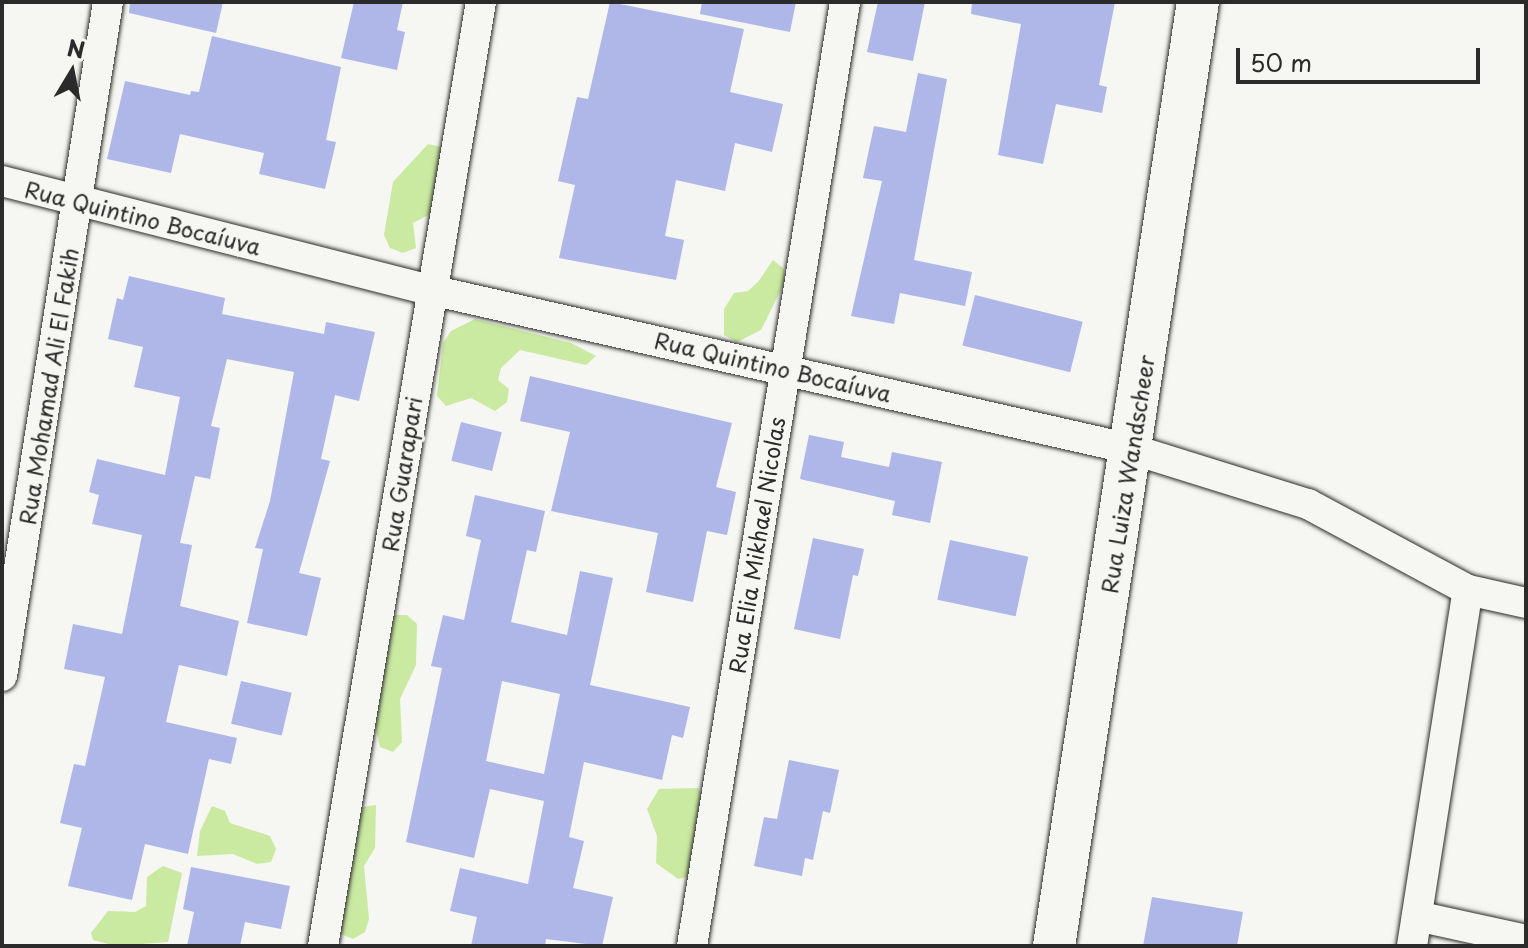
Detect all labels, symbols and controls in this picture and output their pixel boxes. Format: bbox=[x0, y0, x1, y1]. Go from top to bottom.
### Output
text: N bbox=[65, 30, 88, 66]
north arrow bbox=[32, 32, 112, 112]
scale bar bbox=[1240, 32, 1484, 82]
text: 50 m bbox=[1250, 44, 1312, 80]
street label: Rua Quintino Bocaíuva bbox=[22, 175, 264, 259]
street label: Rua Mohamad Ali El Fakih bbox=[13, 244, 83, 528]
street label: Rua Quintino Bocaíuva bbox=[652, 326, 894, 406]
street label: Rua Luiza Wandscheer bbox=[1095, 352, 1159, 596]
street label: Rua Guarapari bbox=[376, 393, 426, 555]
street label: Rua Elia Mikhael Nicolas bbox=[722, 413, 790, 677]

